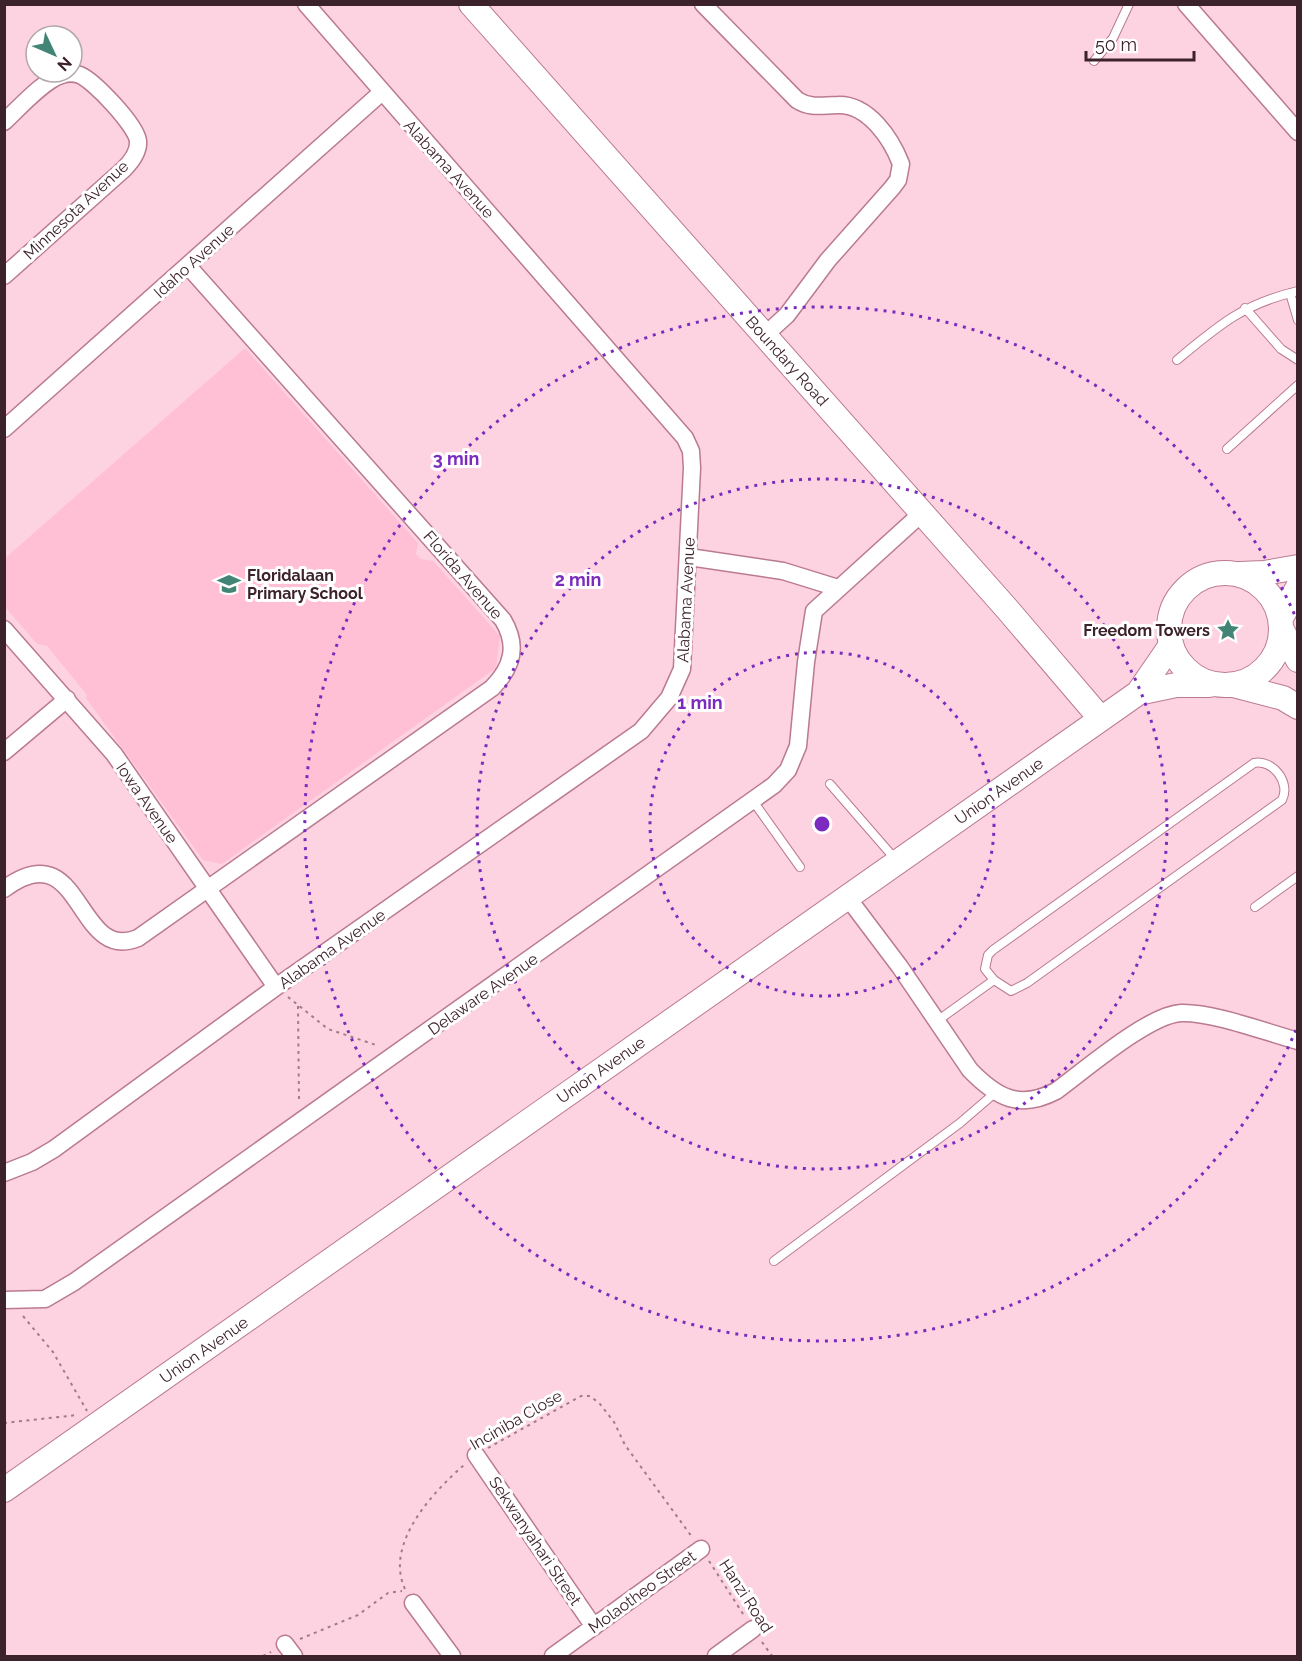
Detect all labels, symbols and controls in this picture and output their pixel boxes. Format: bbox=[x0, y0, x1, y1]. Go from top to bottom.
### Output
north arrow bbox=[24, 24, 84, 84]
scale bar bbox=[1086, 24, 1194, 62]
text: 50 m bbox=[1095, 34, 1137, 55]
text: N bbox=[53, 53, 76, 75]
street label: Alabama Avenue bbox=[400, 116, 498, 222]
street label: Minnesota Avenue bbox=[20, 157, 132, 263]
street label: Idaho Avenue bbox=[150, 220, 238, 302]
street label: Boundary Road bbox=[742, 312, 832, 410]
text: 3 min bbox=[433, 448, 479, 469]
street label: Florida Avenue bbox=[419, 527, 507, 623]
street label: Alabama Avenue bbox=[673, 537, 699, 663]
place label: Floridalaan Primary School bbox=[247, 566, 364, 603]
text: 2 min bbox=[555, 569, 601, 590]
school or university icon: Floridalaan Primary School bbox=[216, 571, 242, 597]
place icon: Freedom Towers bbox=[1215, 617, 1241, 643]
place label: Freedom Towers bbox=[1083, 621, 1210, 640]
text: 1 min bbox=[677, 692, 723, 713]
street label: Union Avenue bbox=[951, 754, 1047, 828]
street label: Iowa Avenue bbox=[112, 759, 182, 847]
centre of rings bbox=[812, 814, 832, 834]
street label: Alabama Avenue bbox=[275, 905, 389, 993]
street label: Delaware Avenue bbox=[424, 949, 542, 1039]
street label: Union Avenue bbox=[553, 1033, 649, 1107]
street label: Union Avenue bbox=[156, 1313, 252, 1387]
street label: Inciniba Close bbox=[467, 1386, 565, 1454]
street label: Sekwanyahari Street bbox=[485, 1473, 585, 1609]
street label: Molaotheo Street bbox=[585, 1546, 700, 1637]
street label: Hanzi Road bbox=[715, 1556, 777, 1636]

